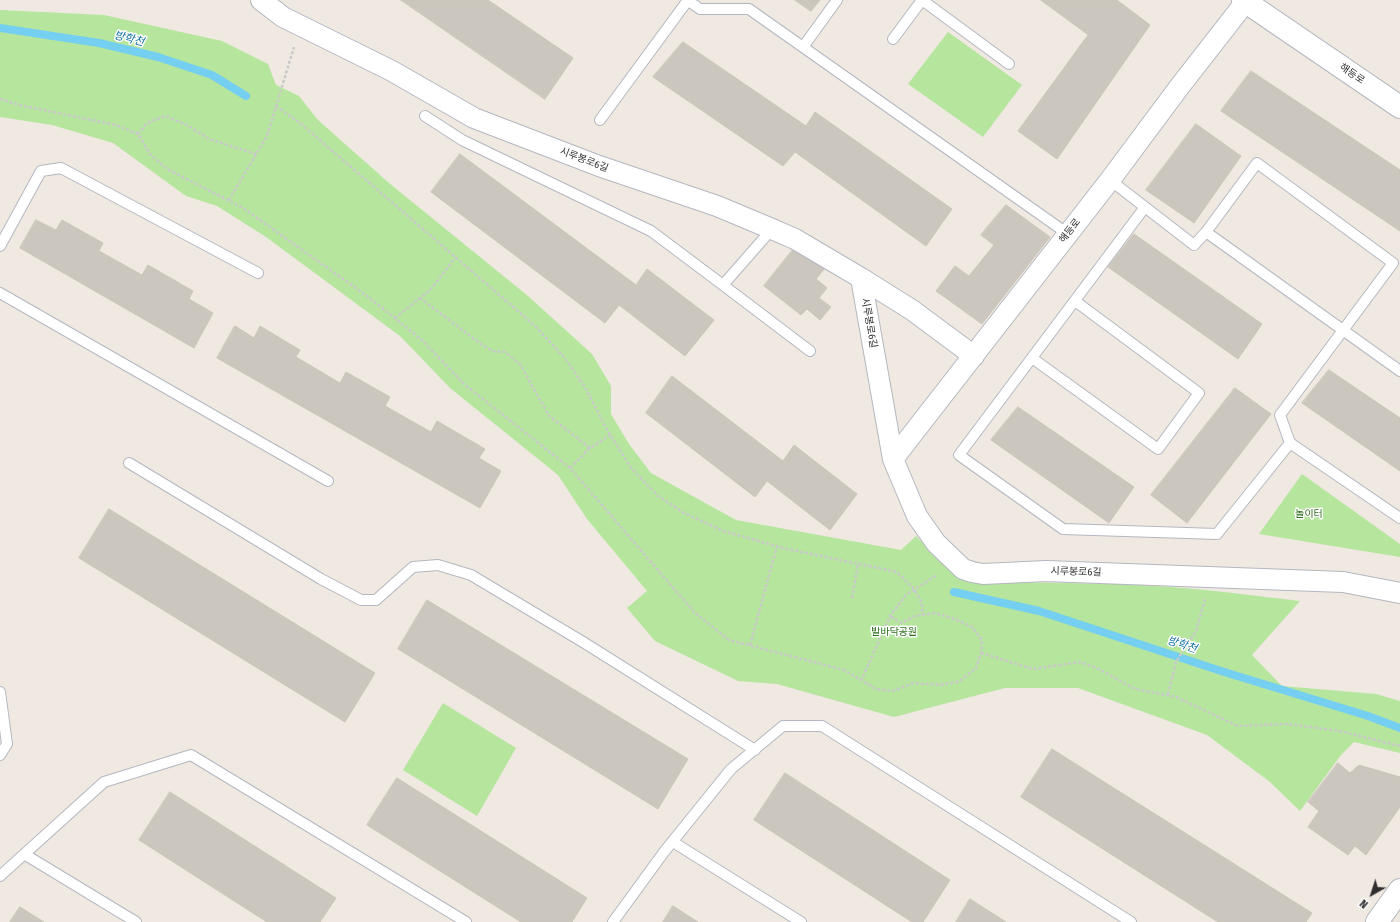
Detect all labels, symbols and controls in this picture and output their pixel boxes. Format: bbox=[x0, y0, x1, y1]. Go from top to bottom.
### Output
water label: 방학천 bbox=[113, 29, 145, 49]
street label: 해등로 bbox=[1337, 61, 1367, 87]
street label: 시루봉로6길 bbox=[558, 145, 610, 175]
street label: 해등로 bbox=[1057, 216, 1083, 246]
street label: 시루봉로6길 bbox=[859, 297, 879, 349]
park label: 놀이터 bbox=[1295, 508, 1323, 520]
street label: 시루봉로6길 bbox=[1050, 565, 1102, 579]
park label: 발바닥공원 bbox=[871, 626, 917, 638]
water label: 방학천 bbox=[1166, 634, 1198, 656]
north arrow bbox=[1352, 874, 1392, 914]
text: N bbox=[1357, 897, 1371, 911]

